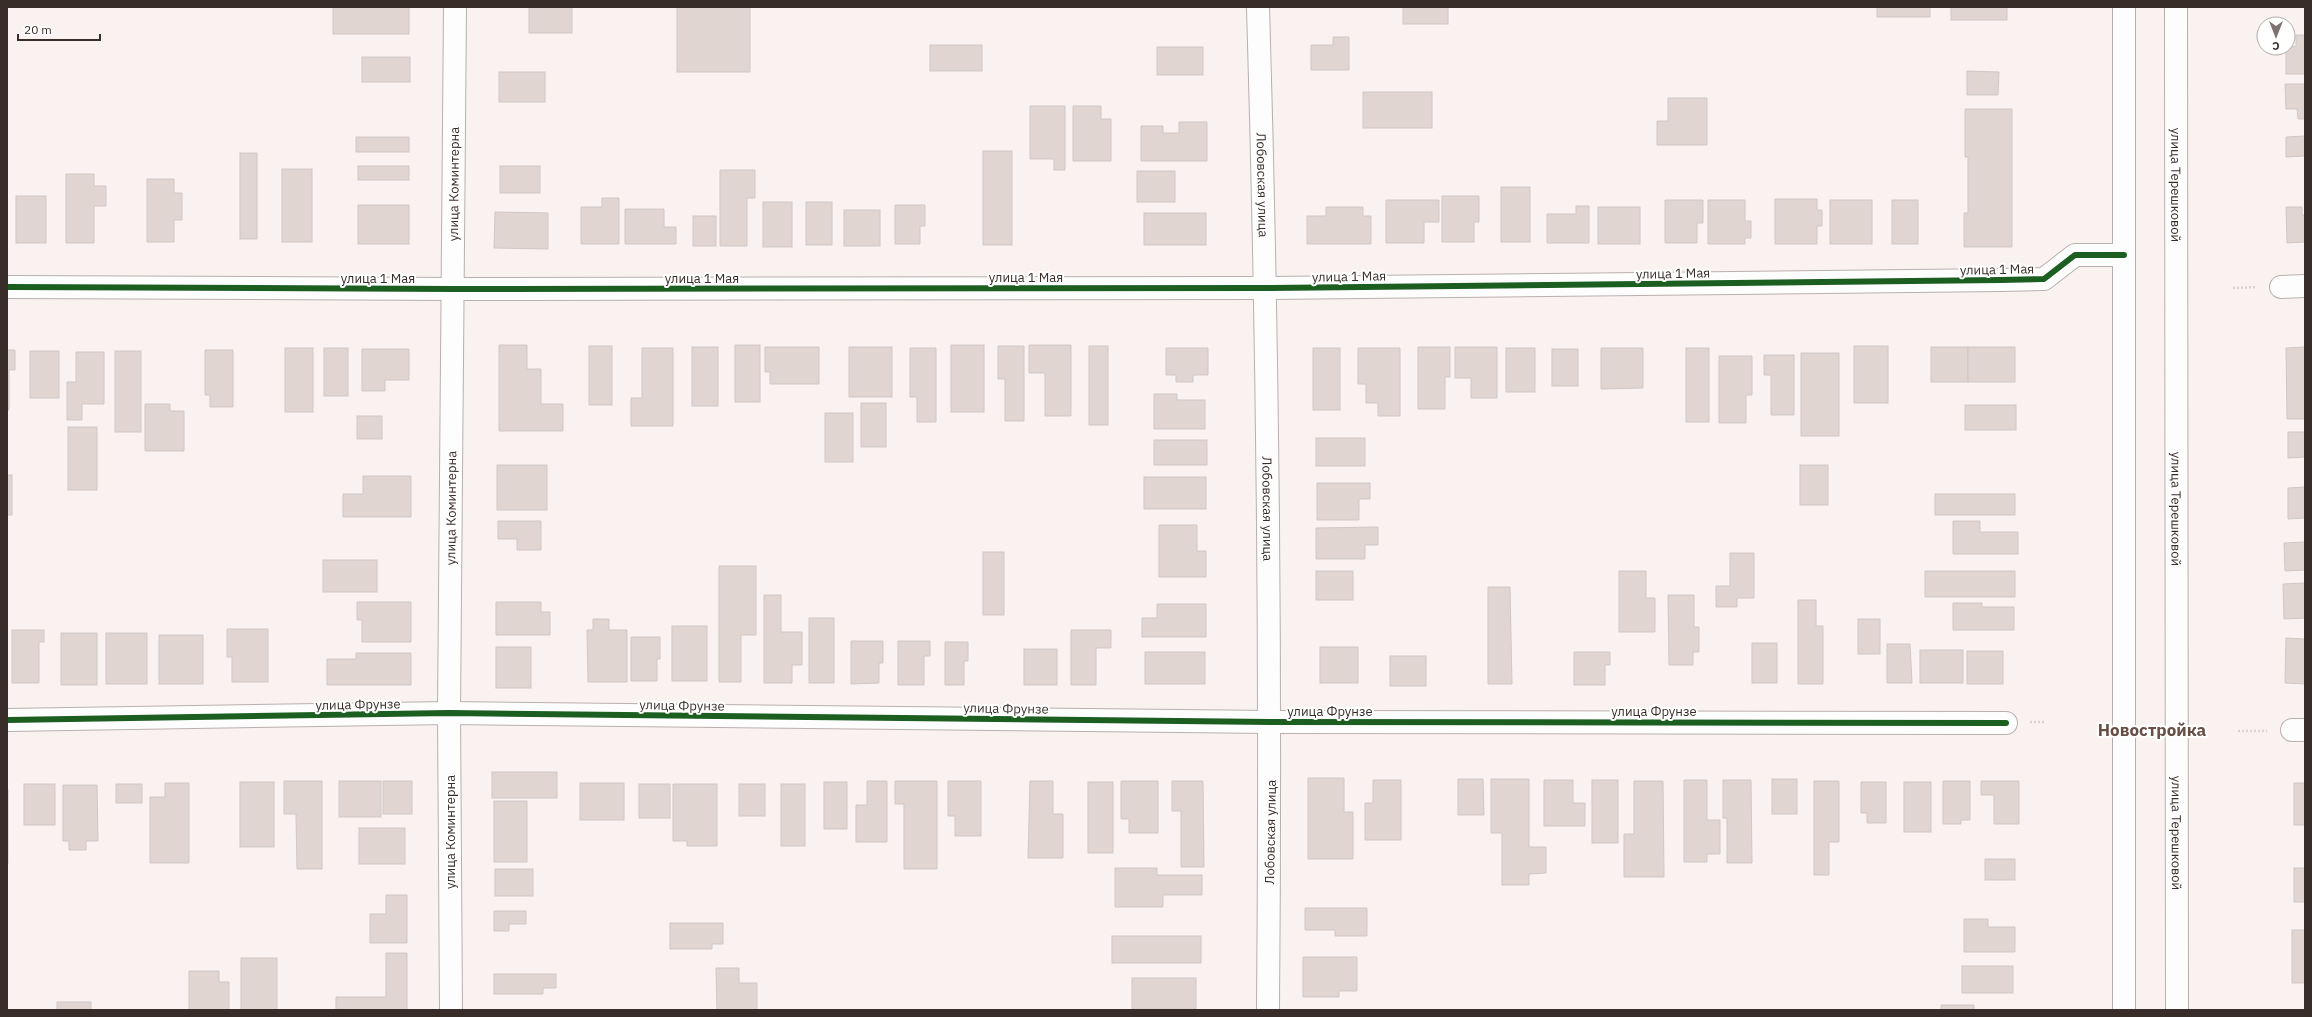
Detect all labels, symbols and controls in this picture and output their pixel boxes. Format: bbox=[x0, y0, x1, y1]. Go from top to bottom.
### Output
scale bar bbox=[18, 16, 100, 42]
north arrow bbox=[2256, 16, 2296, 56]
text: 20 m bbox=[24, 22, 52, 37]
text: С bbox=[2272, 39, 2280, 53]
street label: улица Коминтерна bbox=[445, 127, 463, 241]
street label: улица Терешковой bbox=[2167, 128, 2184, 242]
street label: Лобовская улица bbox=[1252, 132, 1272, 238]
street label: улица 1 Мая bbox=[1960, 260, 2034, 279]
street label: улица 1 Мая bbox=[1636, 264, 1710, 283]
street label: улица 1 Мая bbox=[1312, 267, 1386, 286]
street label: улица 1 Мая bbox=[989, 269, 1063, 286]
street label: улица 1 Мая bbox=[341, 270, 415, 287]
street label: улица 1 Мая bbox=[665, 270, 739, 287]
street label: улица Коминтерна bbox=[442, 451, 460, 565]
street label: улица Терешковой bbox=[2167, 452, 2185, 566]
street label: Лобовская улица bbox=[1258, 456, 1276, 561]
street label: улица Фрунзе bbox=[315, 695, 401, 714]
street label: улица Фрунзе bbox=[639, 696, 725, 715]
street label: улица Фрунзе bbox=[963, 699, 1049, 718]
street label: улица Фрунзе bbox=[1287, 703, 1373, 720]
street label: улица Фрунзе bbox=[1611, 703, 1697, 720]
district label: Новостройка bbox=[2098, 719, 2207, 741]
street label: улица Коминтерна bbox=[442, 775, 459, 889]
street label: улица Терешковой bbox=[2168, 776, 2185, 890]
street label: Лобовская улица bbox=[1261, 779, 1280, 884]

